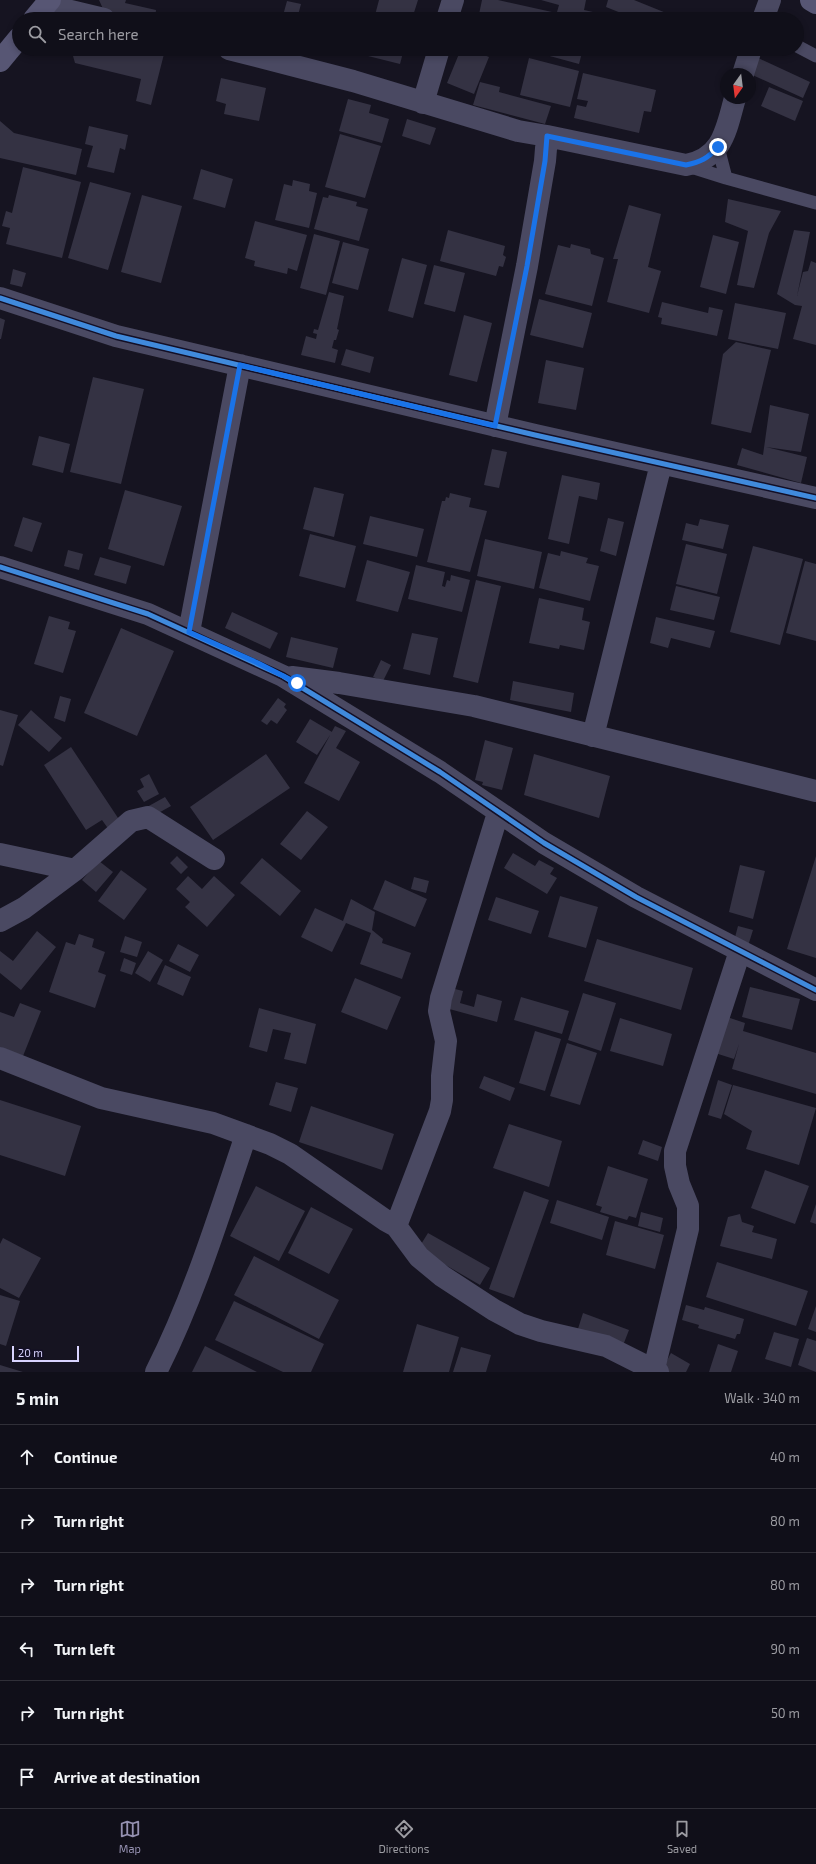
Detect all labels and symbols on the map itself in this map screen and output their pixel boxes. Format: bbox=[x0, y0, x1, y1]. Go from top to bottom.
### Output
north arrow bbox=[720, 68, 756, 104]
route end bbox=[709, 138, 727, 156]
route start bbox=[288, 674, 306, 692]
scale bar bbox=[12, 1344, 79, 1363]

